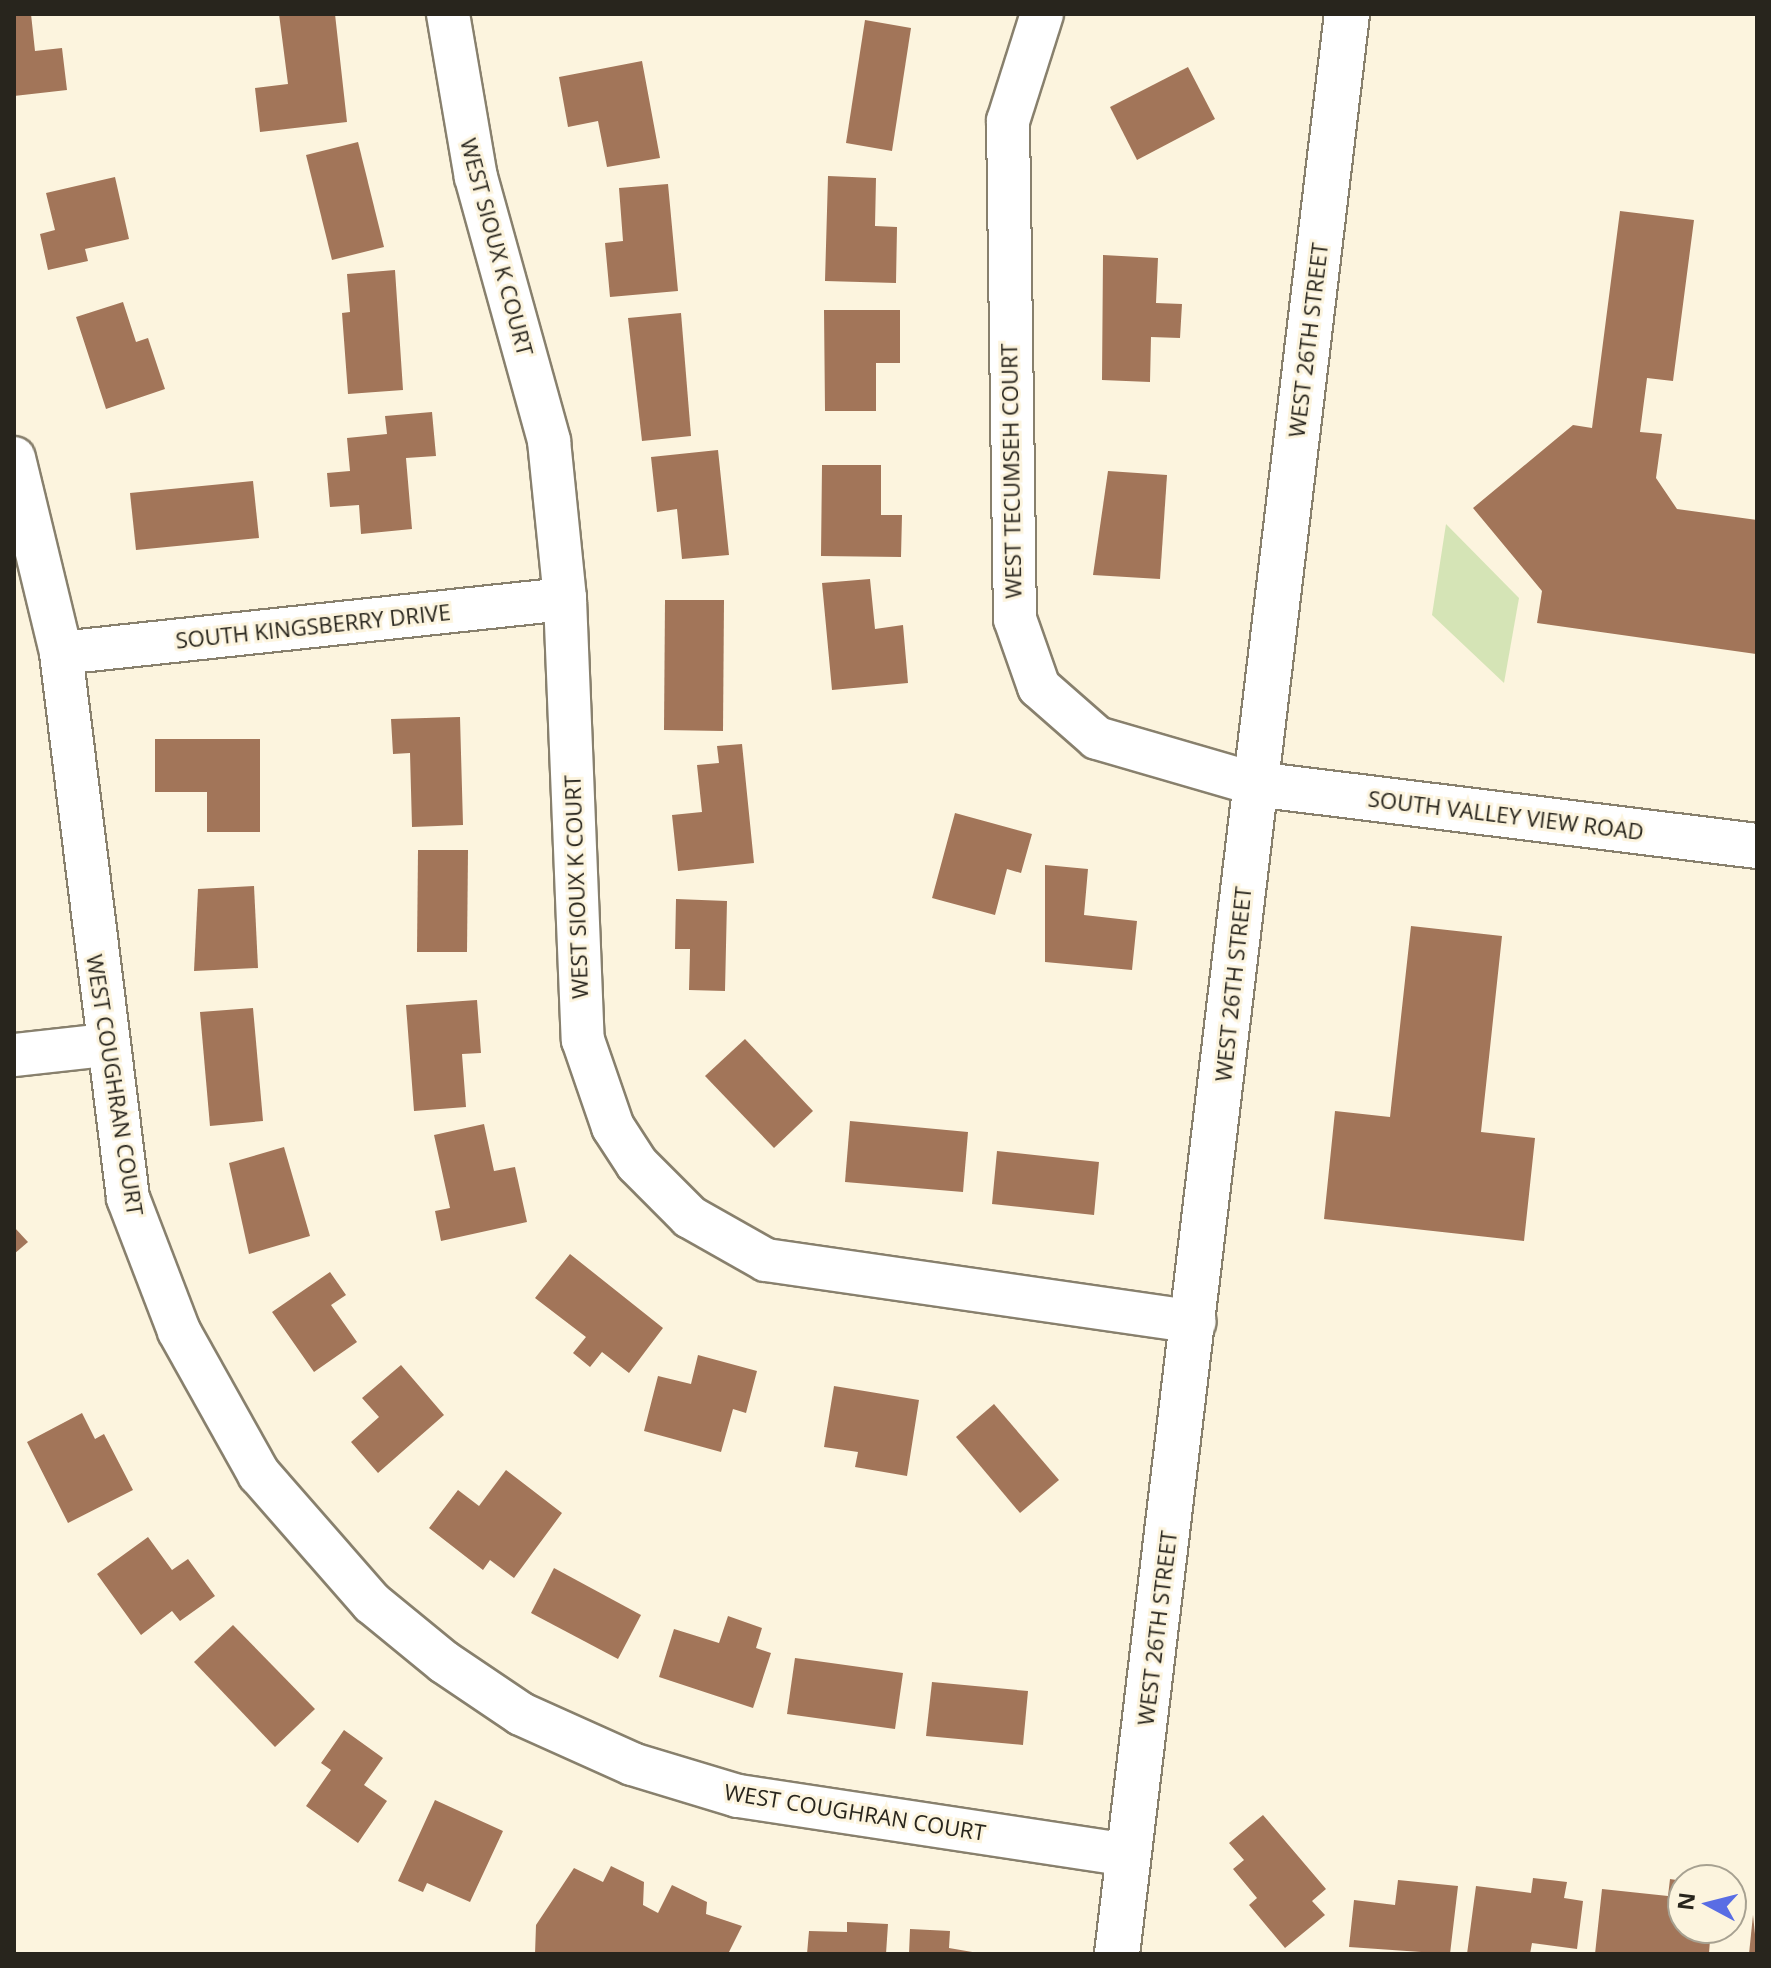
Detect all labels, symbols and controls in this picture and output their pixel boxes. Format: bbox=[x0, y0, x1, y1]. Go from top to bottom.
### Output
street label: WEST SIOUX K COURT bbox=[455, 135, 539, 359]
street label: WEST 26TH STREET bbox=[1283, 241, 1333, 439]
street label: WEST TECUMSEH COURT bbox=[996, 343, 1026, 599]
street label: SOUTH KINGSBERRY DRIVE bbox=[174, 598, 452, 654]
street label: WEST SIOUX K COURT bbox=[559, 775, 593, 999]
street label: SOUTH VALLEY VIEW ROAD bbox=[1367, 785, 1645, 845]
street label: WEST 26TH STREET bbox=[1210, 885, 1256, 1083]
street label: WEST COUGHRAN COURT bbox=[81, 952, 149, 1218]
street label: WEST 26TH STREET bbox=[1132, 1529, 1182, 1727]
street label: WEST COUGHRAN COURT bbox=[722, 1778, 988, 1846]
north arrow bbox=[1667, 1864, 1747, 1944]
text: N bbox=[1669, 1891, 1701, 1912]

